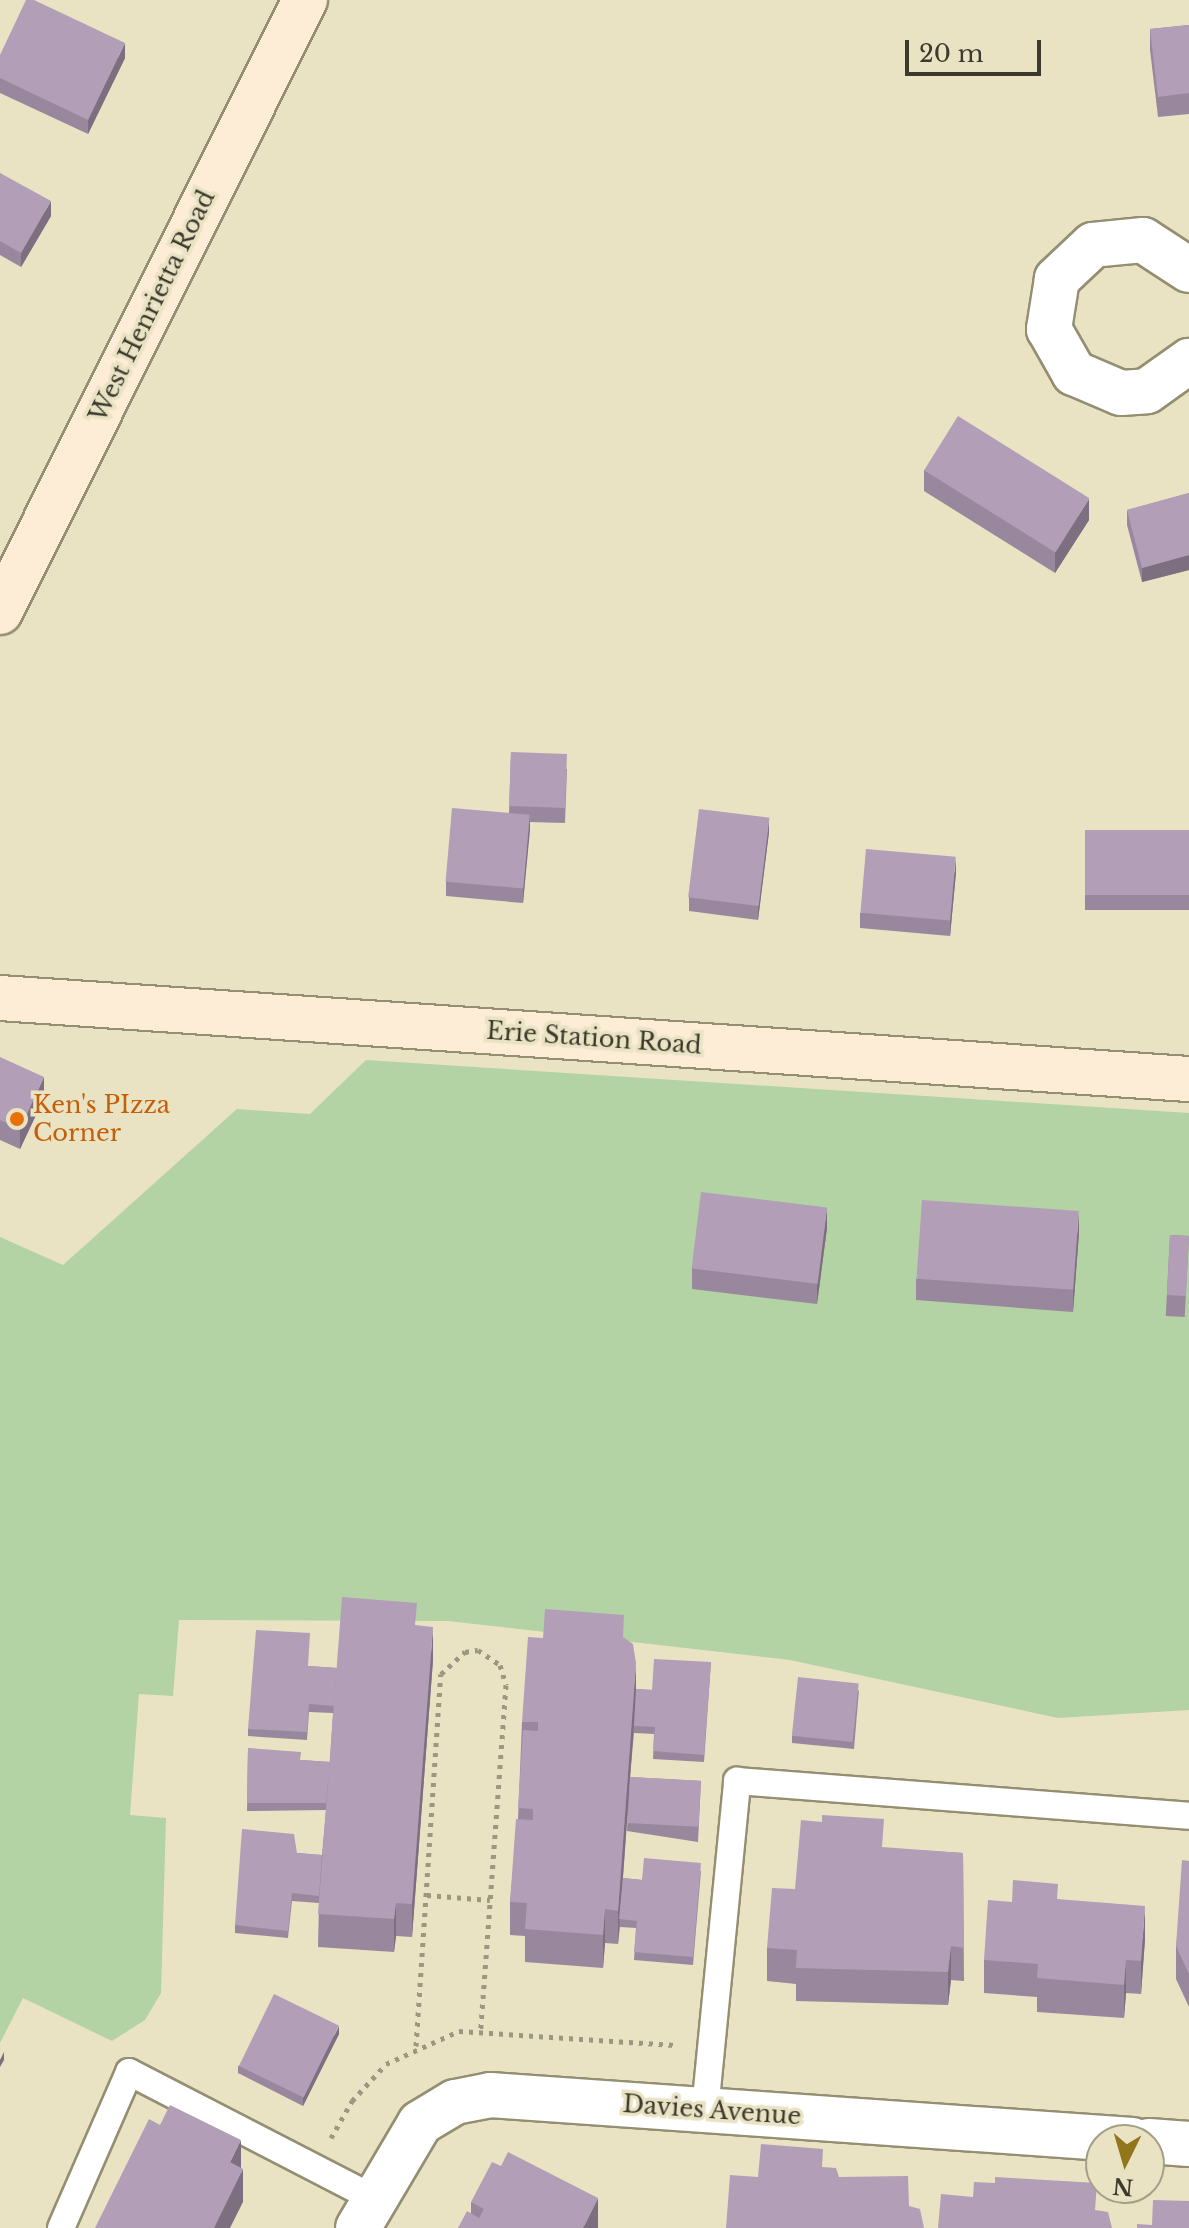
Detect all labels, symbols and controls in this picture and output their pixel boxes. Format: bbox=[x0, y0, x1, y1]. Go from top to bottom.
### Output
scale bar bbox=[909, 24, 1045, 74]
text: 20 m bbox=[919, 39, 984, 68]
street label: West Henrietta Road bbox=[83, 185, 221, 427]
street label: Erie Station Road bbox=[485, 1016, 703, 1060]
place label: Ken's PIzza Corner bbox=[33, 1091, 170, 1147]
marker: Ken's PIzza Corner bbox=[8, 1110, 26, 1128]
street label: Davies Avenue bbox=[621, 2089, 803, 2131]
north arrow bbox=[1085, 2124, 1165, 2204]
text: N bbox=[1112, 2172, 1135, 2201]

